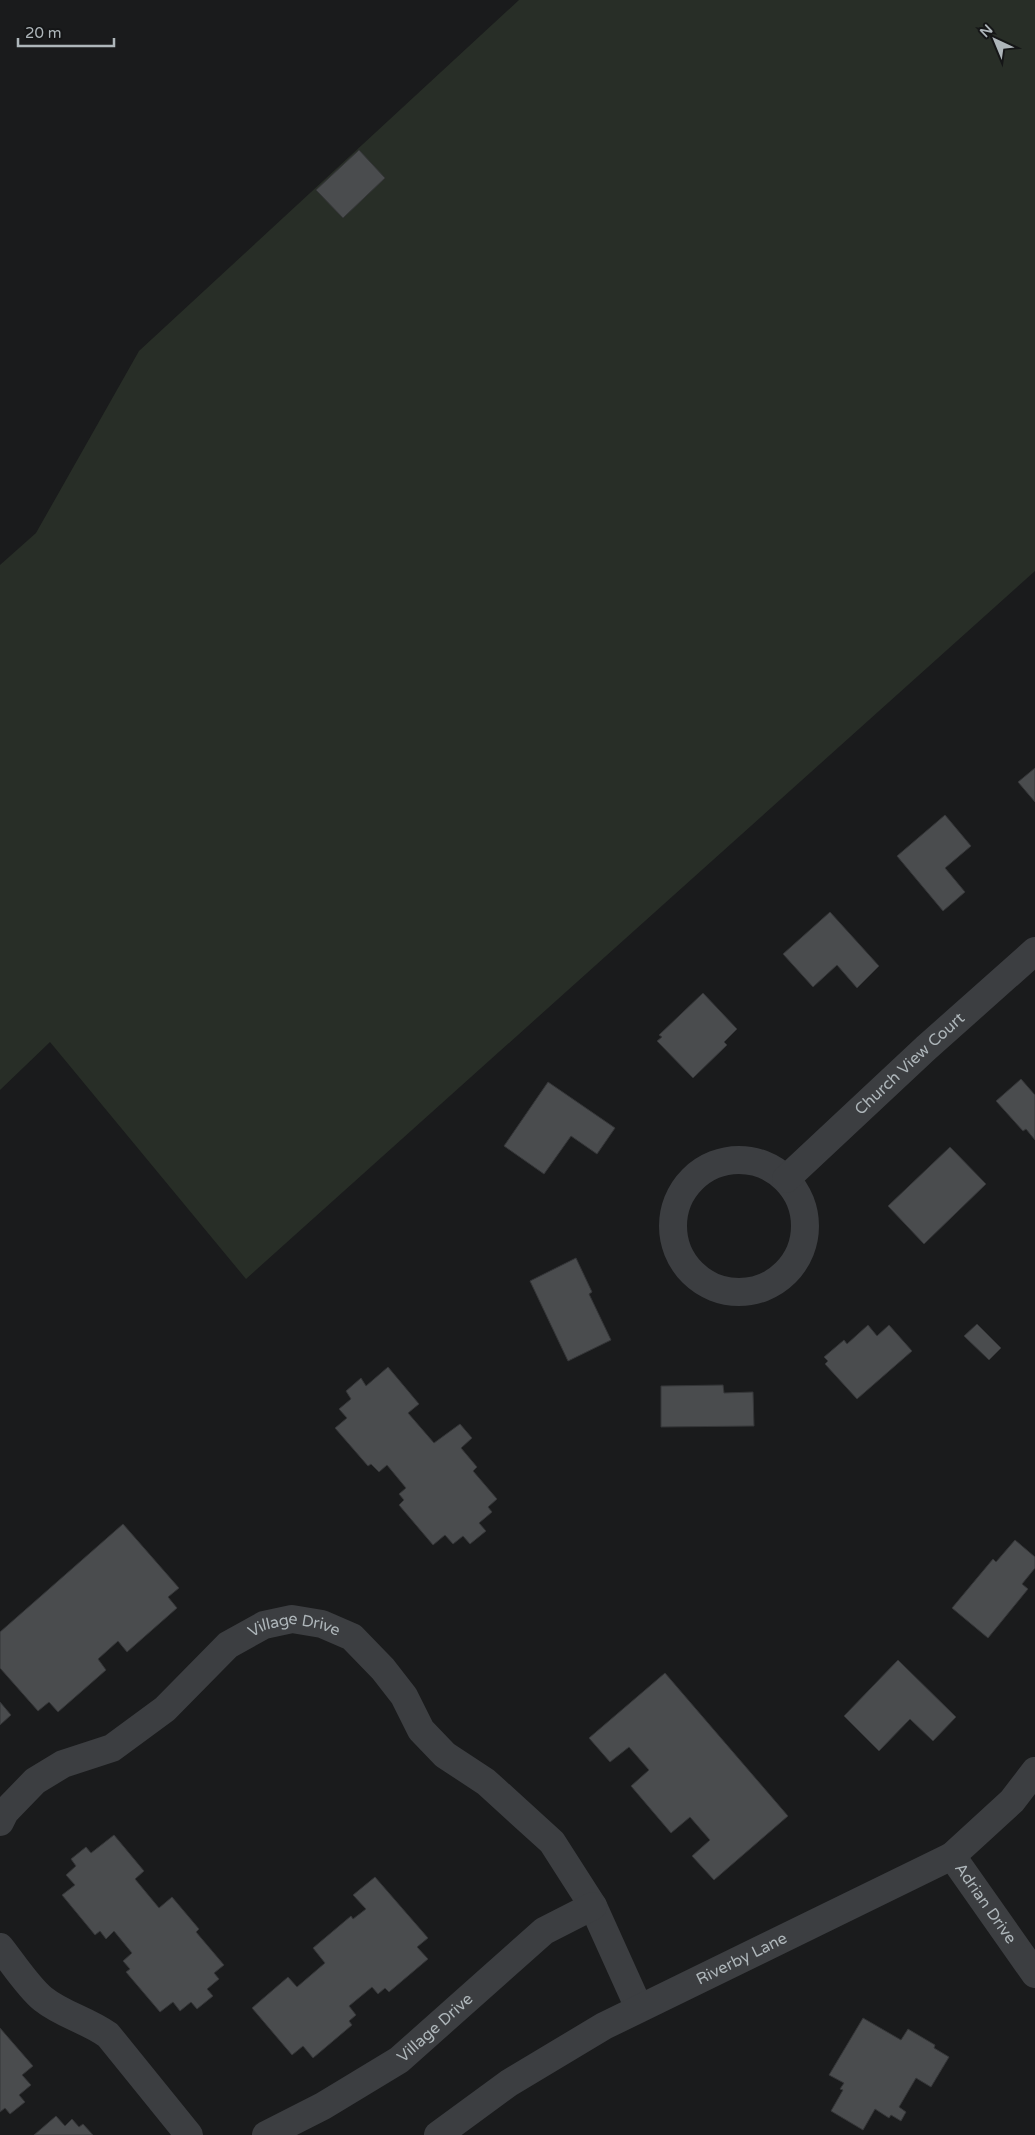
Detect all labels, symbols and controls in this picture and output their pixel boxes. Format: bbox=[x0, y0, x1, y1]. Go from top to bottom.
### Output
scale bar bbox=[18, 15, 114, 47]
north arrow bbox=[970, 15, 1020, 65]
text: N bbox=[976, 21, 996, 41]
text: 20 m bbox=[25, 24, 62, 42]
street label: Church View Court bbox=[851, 1008, 969, 1119]
street label: Village Drive bbox=[244, 1609, 343, 1642]
street label: Adrian Drive bbox=[950, 1859, 1021, 1948]
street label: Riverby Lane bbox=[693, 1928, 790, 1989]
street label: Village Drive bbox=[393, 1989, 477, 2067]

